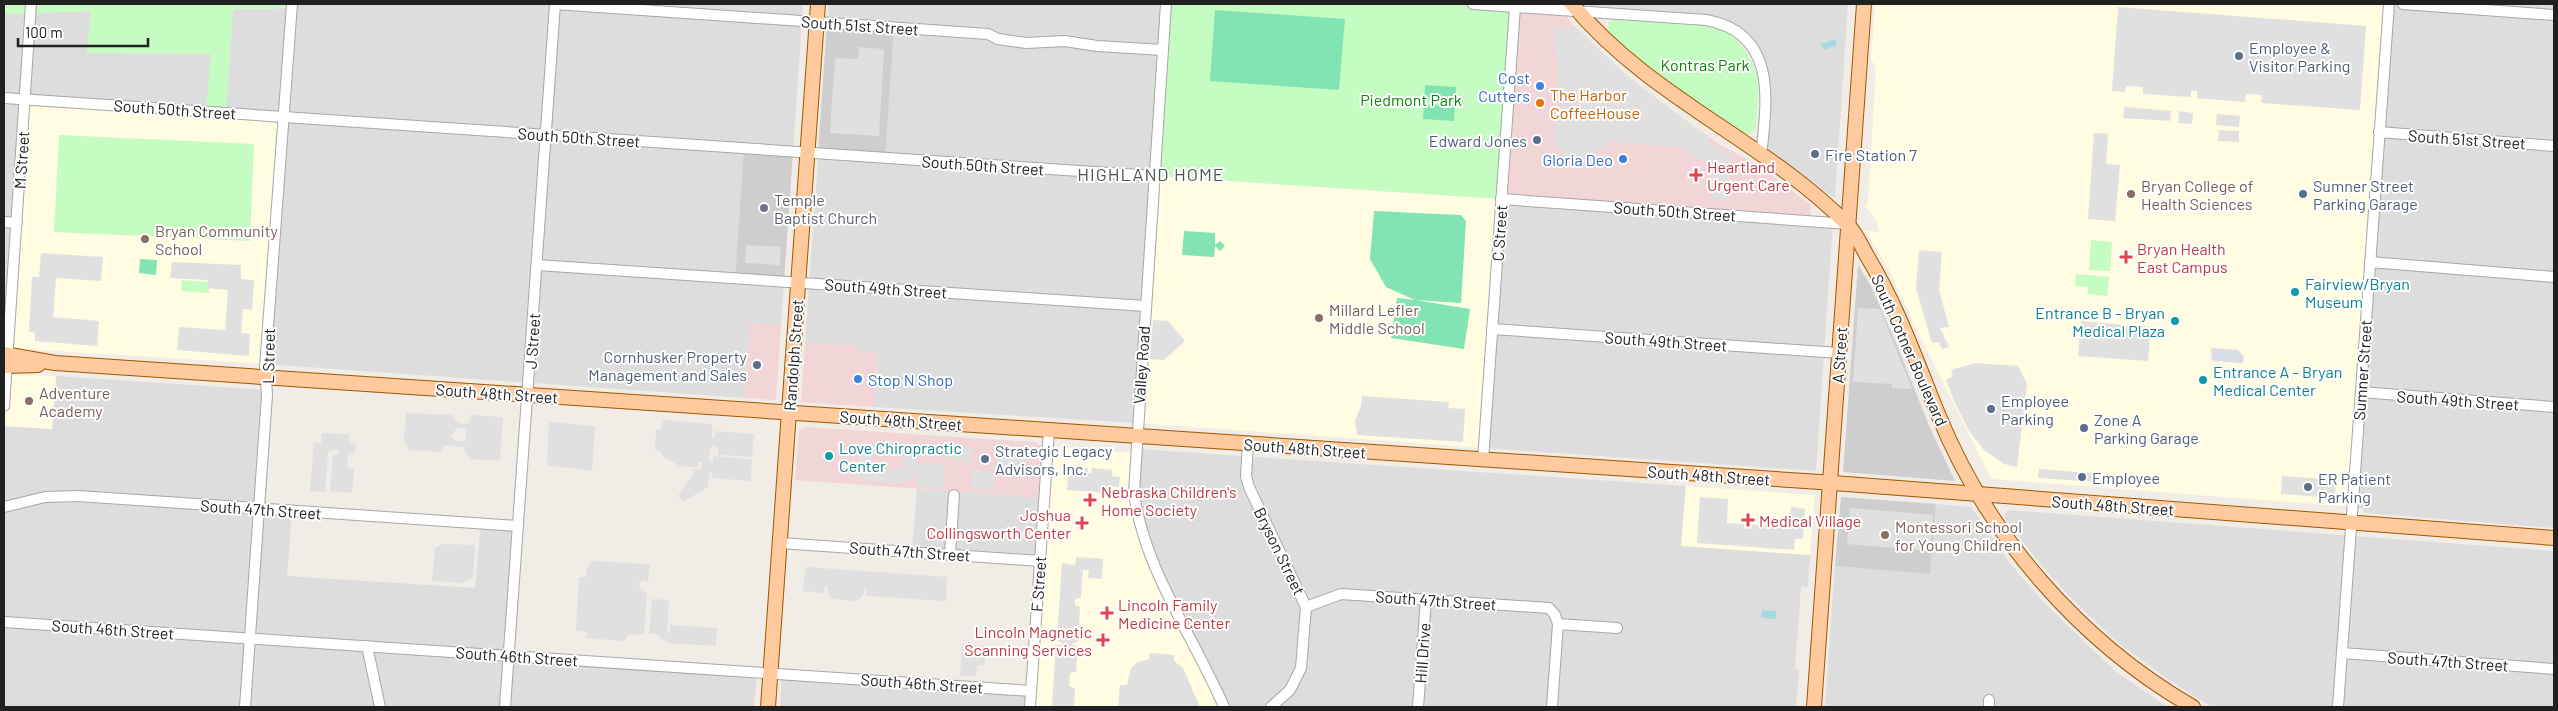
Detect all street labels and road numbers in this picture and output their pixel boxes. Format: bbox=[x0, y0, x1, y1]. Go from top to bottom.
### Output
street label: South 51st Street bbox=[800, 11, 920, 39]
street label: South 50th Street bbox=[113, 95, 237, 123]
street label: South 50th Street bbox=[517, 123, 641, 151]
street label: South 51st Street bbox=[2407, 125, 2527, 153]
street label: M Street bbox=[9, 130, 33, 190]
street label: South 50th Street bbox=[921, 151, 1045, 179]
street label: South 50th Street bbox=[1613, 197, 1737, 225]
street label: C Street bbox=[1488, 204, 1510, 262]
street label: South Cotner Boulevard bbox=[1868, 271, 1952, 429]
street label: South 49th Street bbox=[824, 274, 948, 302]
street label: Randolph Street bbox=[780, 299, 806, 411]
street label: J Street bbox=[521, 312, 543, 370]
street label: Sumner Street bbox=[2349, 319, 2375, 421]
street label: Valley Road bbox=[1129, 325, 1153, 405]
street label: A Street bbox=[1828, 326, 1850, 384]
street label: South 49th Street bbox=[1604, 327, 1728, 355]
street label: L Street bbox=[258, 328, 278, 384]
street label: South 48th Street bbox=[435, 379, 559, 407]
street label: South 49th Street bbox=[2396, 386, 2520, 414]
street label: South 48th Street bbox=[839, 406, 963, 434]
street label: South 48th Street bbox=[1243, 434, 1367, 462]
street label: South 48th Street bbox=[1647, 461, 1771, 489]
street label: South 48th Street bbox=[2051, 491, 2175, 519]
street label: South 47th Street bbox=[200, 495, 322, 523]
street label: Bryson Street bbox=[1251, 504, 1309, 598]
street label: South 47th Street bbox=[849, 537, 971, 565]
street label: F Street bbox=[1027, 555, 1049, 613]
street label: South 47th Street bbox=[1375, 586, 1497, 614]
street label: South 46th Street bbox=[51, 615, 175, 643]
street label: Hill Drive bbox=[1410, 622, 1434, 684]
street label: South 46th Street bbox=[455, 642, 579, 670]
street label: South 47th Street bbox=[2387, 647, 2509, 675]
street label: South 46th Street bbox=[860, 669, 984, 697]

